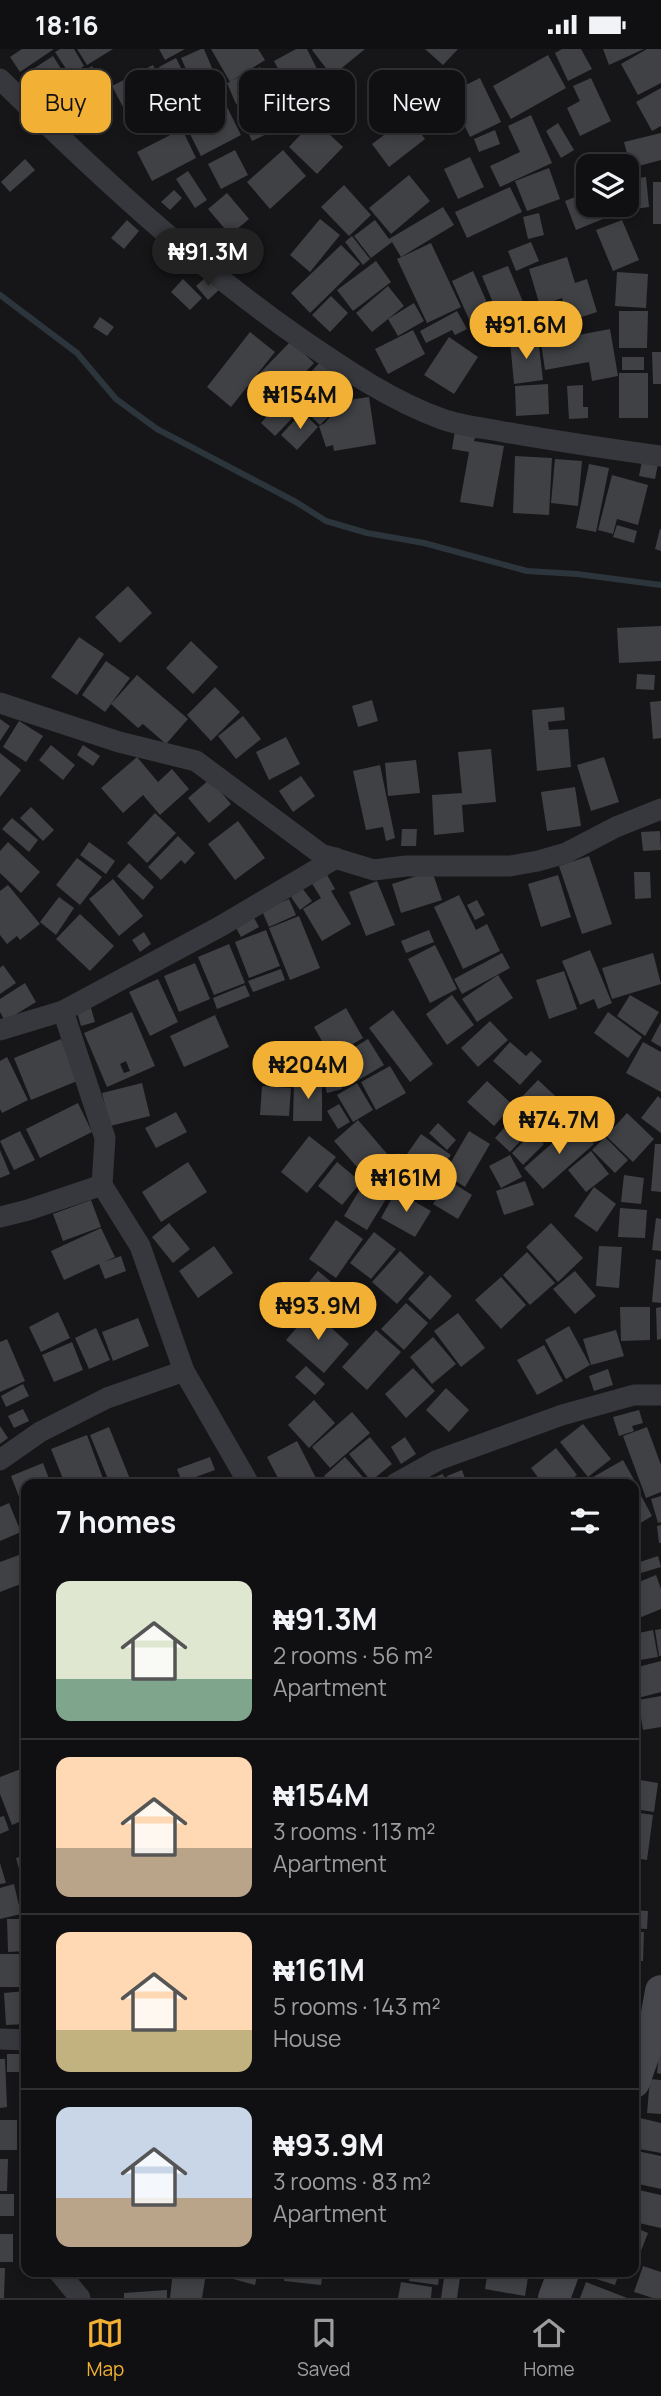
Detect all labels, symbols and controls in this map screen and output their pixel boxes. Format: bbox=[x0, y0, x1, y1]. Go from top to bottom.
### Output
text: 18:16 bbox=[35, 7, 99, 43]
chip: Buy bbox=[21, 70, 111, 133]
chip: Rent bbox=[125, 70, 225, 133]
chip: Filters bbox=[239, 70, 355, 133]
chip: New bbox=[369, 70, 465, 133]
map controls bbox=[576, 154, 639, 217]
button: layers bbox=[576, 154, 639, 217]
pin: ₦91.3M bbox=[151, 229, 265, 288]
text: ₦91.3M bbox=[168, 235, 248, 267]
pin: ₦91.6M bbox=[469, 301, 583, 361]
text: ₦91.6M bbox=[486, 308, 567, 340]
pin: ₦154M bbox=[251, 371, 349, 431]
text: ₦154M bbox=[263, 378, 337, 410]
pin: ₦204M bbox=[259, 1041, 357, 1101]
text: ₦204M bbox=[268, 1048, 348, 1080]
pin: ₦74.7M bbox=[502, 1097, 616, 1156]
text: ₦74.7M bbox=[519, 1103, 599, 1135]
pin: ₦161M bbox=[357, 1155, 455, 1214]
text: ₦161M bbox=[371, 1161, 441, 1193]
pin: ₦93.9M bbox=[261, 1283, 375, 1342]
text: ₦93.9M bbox=[275, 1289, 361, 1321]
text: 7 homes bbox=[56, 1501, 176, 1542]
icon: filters bbox=[566, 1502, 604, 1540]
text: ₦91.3M bbox=[273, 1598, 377, 1639]
icon: home bbox=[112, 1609, 196, 1693]
text: 2 rooms · 56 m² bbox=[273, 1639, 433, 1671]
text: Apartment bbox=[273, 1671, 387, 1703]
text: ₦154M bbox=[273, 1774, 369, 1815]
icon: home bbox=[112, 1785, 196, 1869]
text: 3 rooms · 113 m² bbox=[273, 1815, 436, 1847]
text: Apartment bbox=[273, 1847, 387, 1879]
text: ₦161M bbox=[273, 1949, 365, 1990]
icon: home bbox=[112, 1960, 196, 2044]
text: 5 rooms · 143 m² bbox=[273, 1990, 441, 2022]
text: House bbox=[273, 2022, 342, 2054]
text: ₦93.9M bbox=[273, 2124, 384, 2165]
icon: home bbox=[112, 2135, 196, 2219]
text: 3 rooms · 83 m² bbox=[273, 2165, 431, 2197]
text: Apartment bbox=[273, 2197, 387, 2229]
tab: Map bbox=[86, 2314, 124, 2382]
tab: Saved bbox=[297, 2314, 351, 2382]
tab: Home bbox=[523, 2314, 575, 2382]

